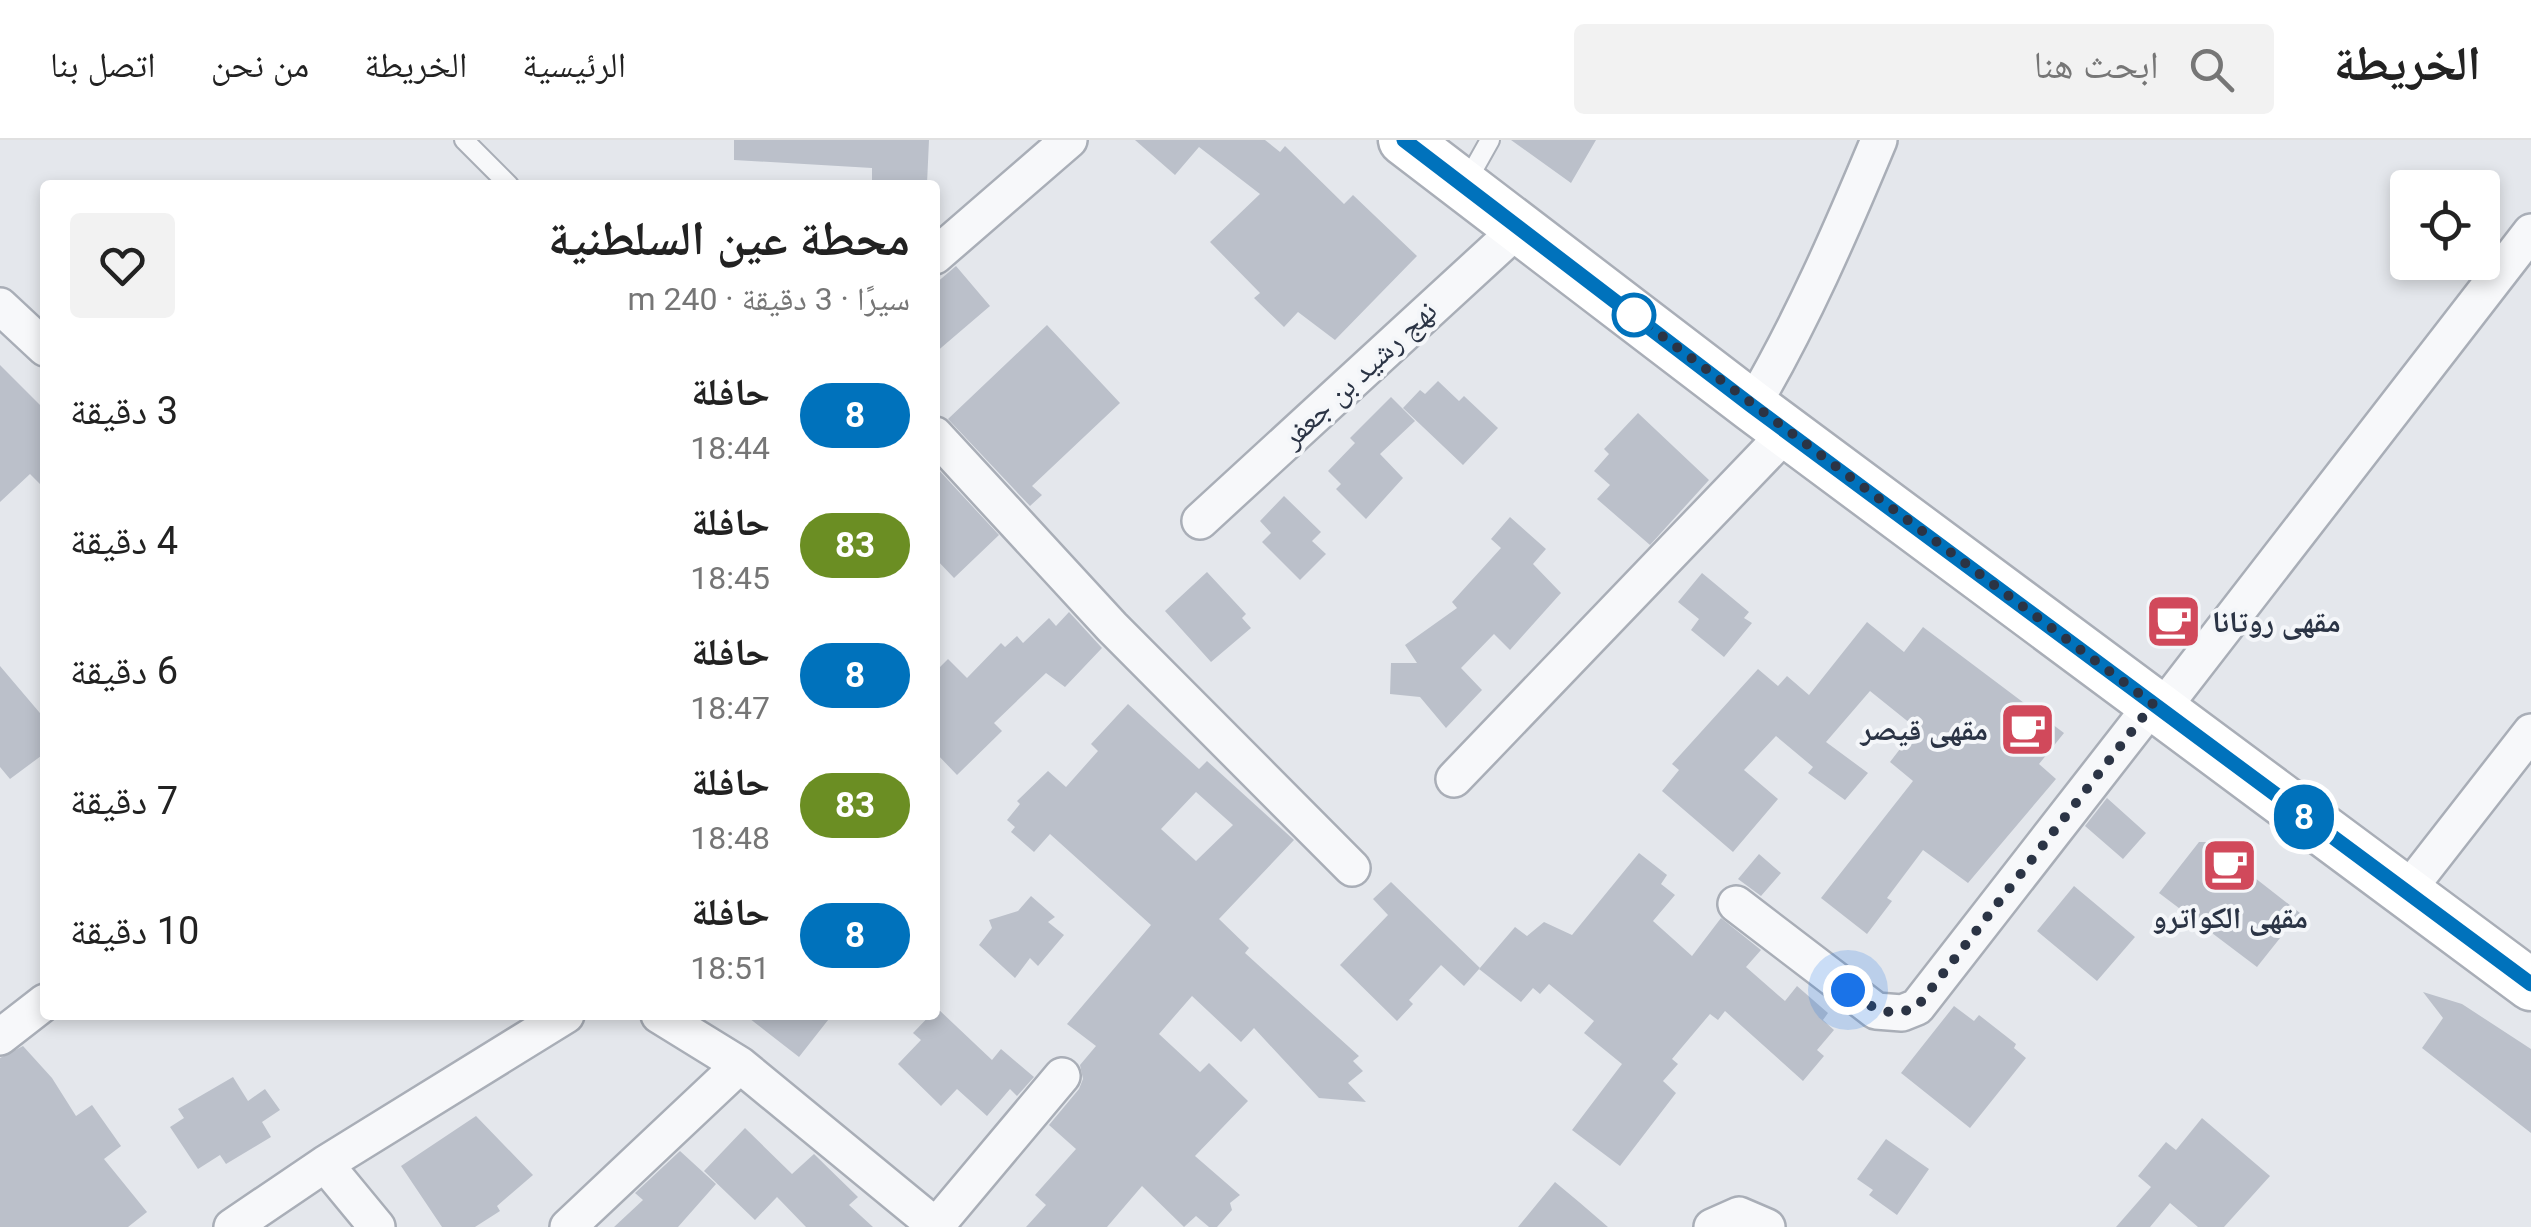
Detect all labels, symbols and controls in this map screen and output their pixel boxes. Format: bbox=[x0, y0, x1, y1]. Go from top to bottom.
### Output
search box bbox=[1574, 24, 2274, 114]
text: الخريطة bbox=[2334, 35, 2481, 92]
icon: search bbox=[2184, 42, 2239, 97]
text: ابحث هنا bbox=[2033, 43, 2159, 87]
text: اتصل بنا bbox=[50, 45, 156, 86]
text: من نحن bbox=[211, 45, 309, 86]
text: الخريطة bbox=[364, 45, 467, 86]
text: الرئيسية bbox=[522, 45, 626, 86]
map controls bbox=[2390, 170, 2500, 280]
button: locate bbox=[2390, 170, 2500, 280]
text: محطة عين السلطنية bbox=[548, 210, 910, 267]
button: heart bbox=[70, 213, 175, 318]
text: سيرًا · 3 دقيقة · 240 m bbox=[627, 280, 910, 318]
street label: نهج رشيد بن جعفر bbox=[1273, 293, 1445, 457]
unlabelled marker bbox=[1613, 294, 1655, 336]
text: حافلة bbox=[691, 370, 770, 414]
text: 3 دقيقة bbox=[70, 389, 178, 433]
text: 8 bbox=[845, 395, 865, 436]
text: 18:44 bbox=[690, 429, 770, 467]
text: حافلة bbox=[691, 500, 770, 544]
text: 4 دقيقة bbox=[70, 519, 178, 563]
text: 83 bbox=[835, 525, 875, 566]
text: 18:45 bbox=[690, 559, 770, 597]
cafe icon: مقهى روتانا bbox=[2143, 592, 2203, 652]
place label: مقهى روتانا bbox=[2212, 604, 2341, 640]
text: حافلة bbox=[691, 630, 770, 674]
text: 6 دقيقة bbox=[70, 649, 178, 693]
text: 8 bbox=[845, 655, 865, 696]
text: 18:47 bbox=[690, 689, 770, 727]
cafe icon: مقهى قيصر bbox=[1997, 700, 2057, 760]
place label: مقهى قيصر bbox=[1859, 712, 1988, 748]
text: حافلة bbox=[691, 760, 770, 804]
text: 7 دقيقة bbox=[70, 779, 178, 823]
line badge: 8 bbox=[2272, 784, 2336, 850]
text: 83 bbox=[835, 785, 875, 826]
text: 8 bbox=[2294, 797, 2314, 838]
text: 18:48 bbox=[690, 819, 770, 857]
cafe icon: مقهى الكواترو bbox=[2200, 836, 2260, 896]
text: حافلة bbox=[691, 890, 770, 934]
place label: مقهى الكواترو bbox=[2152, 900, 2308, 936]
text: 10 دقيقة bbox=[70, 909, 199, 953]
text: 8 bbox=[845, 915, 865, 956]
text: 18:51 bbox=[690, 949, 770, 987]
your location bbox=[1823, 965, 1873, 1015]

